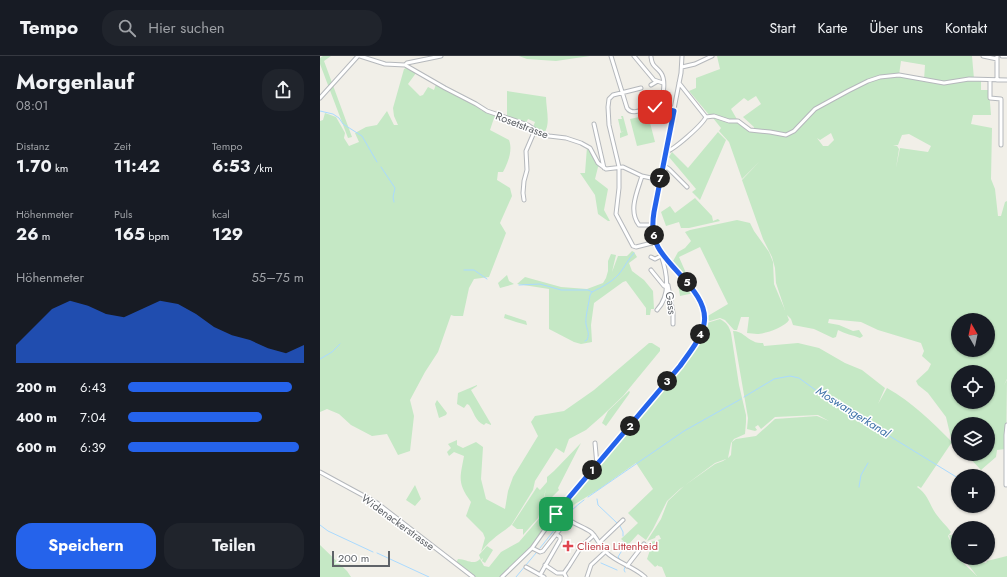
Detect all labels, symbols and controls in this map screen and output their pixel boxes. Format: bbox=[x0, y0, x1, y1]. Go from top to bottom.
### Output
search box bbox=[102, 10, 382, 46]
text: Tempo bbox=[20, 14, 78, 41]
icon: search bbox=[116, 17, 138, 39]
text: Hier suchen bbox=[148, 17, 225, 39]
text: Start bbox=[770, 18, 796, 38]
text: Karte bbox=[818, 18, 848, 38]
text: Über uns bbox=[870, 18, 923, 38]
text: Kontakt bbox=[945, 18, 987, 38]
text: Morgenlauf bbox=[16, 65, 134, 97]
button: share bbox=[262, 69, 304, 111]
pin bbox=[638, 90, 672, 124]
text: 08:01 bbox=[16, 96, 48, 115]
icon: check bbox=[644, 96, 666, 118]
street label: Rosetstrasse bbox=[493, 108, 551, 143]
text: Distanz bbox=[16, 138, 50, 154]
text: Zeit bbox=[114, 138, 131, 154]
text: Tempo bbox=[212, 138, 243, 154]
text: 1.70 bbox=[16, 154, 52, 178]
text: 11:42 bbox=[114, 154, 160, 178]
text: 6:53 bbox=[212, 154, 250, 178]
text: km bbox=[52, 160, 68, 176]
text: /km bbox=[250, 160, 273, 176]
pin: 7 bbox=[650, 168, 670, 188]
text: 7 bbox=[657, 170, 663, 186]
text: Höhenmeter bbox=[16, 206, 73, 222]
text: Puls bbox=[114, 206, 133, 222]
text: kcal bbox=[212, 206, 230, 222]
text: 26 bbox=[16, 222, 39, 246]
text: 165 bbox=[114, 222, 145, 246]
text: 129 bbox=[212, 222, 243, 246]
pin: 6 bbox=[644, 225, 664, 245]
text: 6 bbox=[650, 227, 658, 243]
text: m bbox=[39, 228, 50, 244]
text: bpm bbox=[145, 228, 169, 244]
text: Höhenmeter bbox=[16, 268, 84, 287]
text: 55–75 m bbox=[252, 268, 304, 287]
pin: 5 bbox=[677, 272, 697, 292]
text: 5 bbox=[683, 274, 691, 290]
street label: Gass bbox=[661, 291, 681, 316]
north arrow bbox=[951, 313, 995, 357]
map controls bbox=[951, 313, 995, 565]
pin: 4 bbox=[690, 324, 710, 344]
text: 4 bbox=[696, 326, 704, 342]
button: locate bbox=[951, 365, 995, 409]
pin: 3 bbox=[657, 371, 677, 391]
text: 3 bbox=[664, 373, 670, 389]
text: 200 m bbox=[16, 378, 56, 397]
text: 6:43 bbox=[80, 378, 106, 397]
water label: Moswangerkanal bbox=[812, 382, 895, 443]
text: 400 m bbox=[16, 408, 57, 427]
text: 7:04 bbox=[80, 408, 106, 427]
pin: 2 bbox=[620, 416, 640, 436]
button: layers bbox=[951, 417, 995, 461]
text: 2 bbox=[626, 418, 634, 434]
text: 600 m bbox=[16, 438, 56, 457]
text: 6:39 bbox=[80, 438, 106, 457]
pin: 1 bbox=[582, 460, 602, 480]
text: 1 bbox=[589, 462, 595, 478]
button: + bbox=[951, 469, 995, 513]
street label: Widenackerstrasse bbox=[358, 490, 438, 554]
pin bbox=[539, 497, 573, 531]
icon: arrive bbox=[545, 503, 567, 525]
button: − bbox=[951, 521, 995, 565]
button: Speichern bbox=[16, 523, 156, 569]
button: Teilen bbox=[164, 523, 304, 569]
place label: Clienia Littenheid bbox=[577, 538, 658, 554]
marker: Clienia Littenheid bbox=[562, 540, 574, 552]
scale bar bbox=[332, 549, 390, 568]
text: 200 m bbox=[338, 550, 369, 566]

